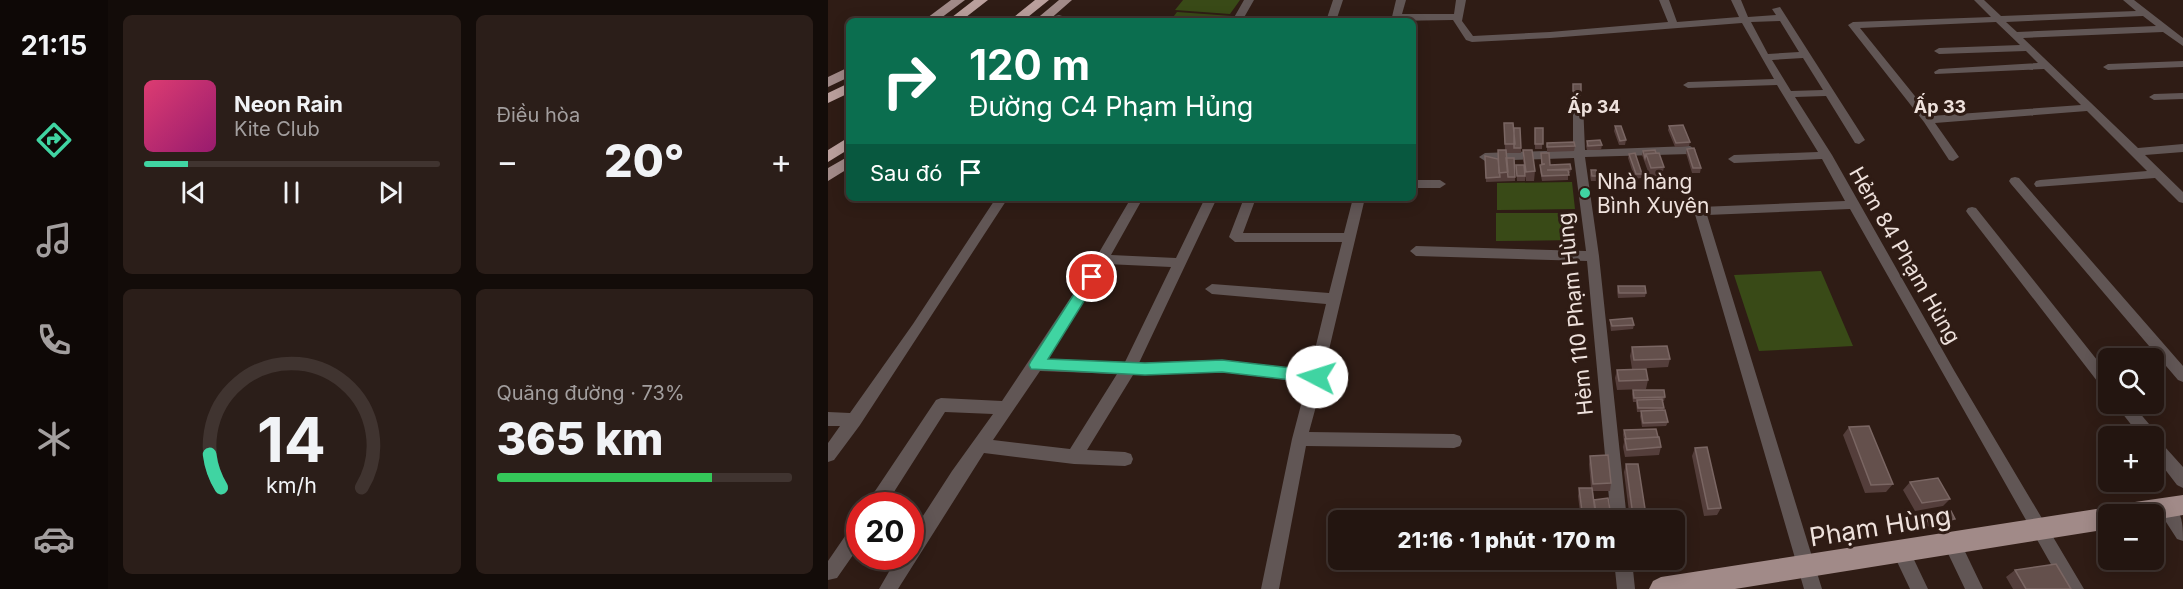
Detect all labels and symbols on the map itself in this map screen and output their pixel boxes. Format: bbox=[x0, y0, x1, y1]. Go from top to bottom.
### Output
district label: Ấp 34 bbox=[1568, 93, 1620, 117]
district label: Ấp 33 bbox=[1914, 93, 1966, 117]
street label: Hẻm 84 Phạm Hùng bbox=[1844, 162, 1966, 348]
place label: Nhà hàng Bình Xuyên bbox=[1597, 169, 1709, 218]
marker: Nhà hàng Bình Xuyên bbox=[1578, 186, 1592, 200]
street label: Hẻm 110 Phạm Hùng bbox=[1552, 211, 1598, 417]
pin bbox=[1066, 251, 1117, 302]
position arrow bbox=[1285, 345, 1349, 409]
speed limit sign: 20 bbox=[846, 492, 924, 570]
street label: Phạm Hùng bbox=[1807, 500, 1953, 552]

